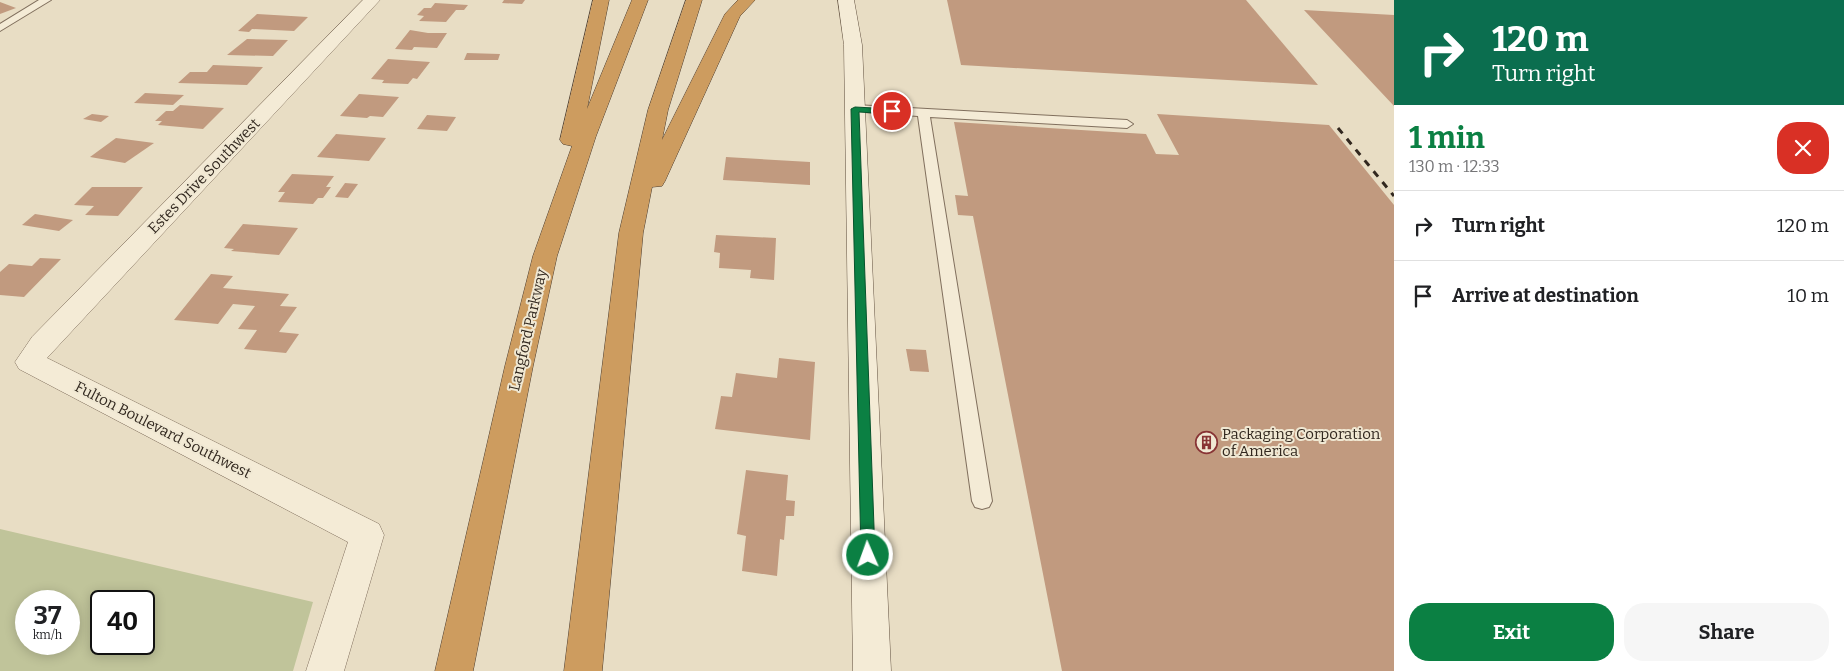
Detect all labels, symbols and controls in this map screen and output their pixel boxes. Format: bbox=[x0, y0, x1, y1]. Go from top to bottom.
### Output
text: 120 m bbox=[1492, 18, 1589, 60]
icon: right bbox=[1409, 20, 1474, 85]
text: Turn right bbox=[1492, 60, 1595, 87]
pin bbox=[871, 90, 913, 132]
icon: arrive bbox=[878, 97, 906, 125]
street label: Estes Drive Southwest bbox=[144, 114, 264, 237]
text: 1 min bbox=[1409, 120, 1485, 156]
button: close bbox=[1777, 122, 1829, 174]
text: 130 m · 12:33 bbox=[1409, 157, 1500, 176]
icon: right bbox=[1409, 212, 1437, 240]
text: Turn right bbox=[1452, 214, 1545, 237]
text: 120 m bbox=[1777, 214, 1829, 237]
street label: Langford Parkway bbox=[505, 267, 551, 393]
icon: arrive bbox=[1409, 282, 1437, 310]
text: Arrive at destination bbox=[1452, 284, 1639, 307]
text: 10 m bbox=[1787, 284, 1829, 307]
street label: Fulton Boulevard Southwest bbox=[72, 378, 255, 483]
place label: Packaging Corporation of America bbox=[1222, 425, 1381, 460]
building icon: Packaging Corporation of America bbox=[1194, 431, 1218, 455]
position arrow bbox=[841, 528, 893, 580]
speed limit sign: 40 bbox=[90, 590, 155, 655]
text: 37 bbox=[34, 601, 61, 631]
button: Exit bbox=[1409, 603, 1614, 661]
button: Share bbox=[1624, 603, 1829, 661]
text: km/h bbox=[33, 628, 62, 642]

